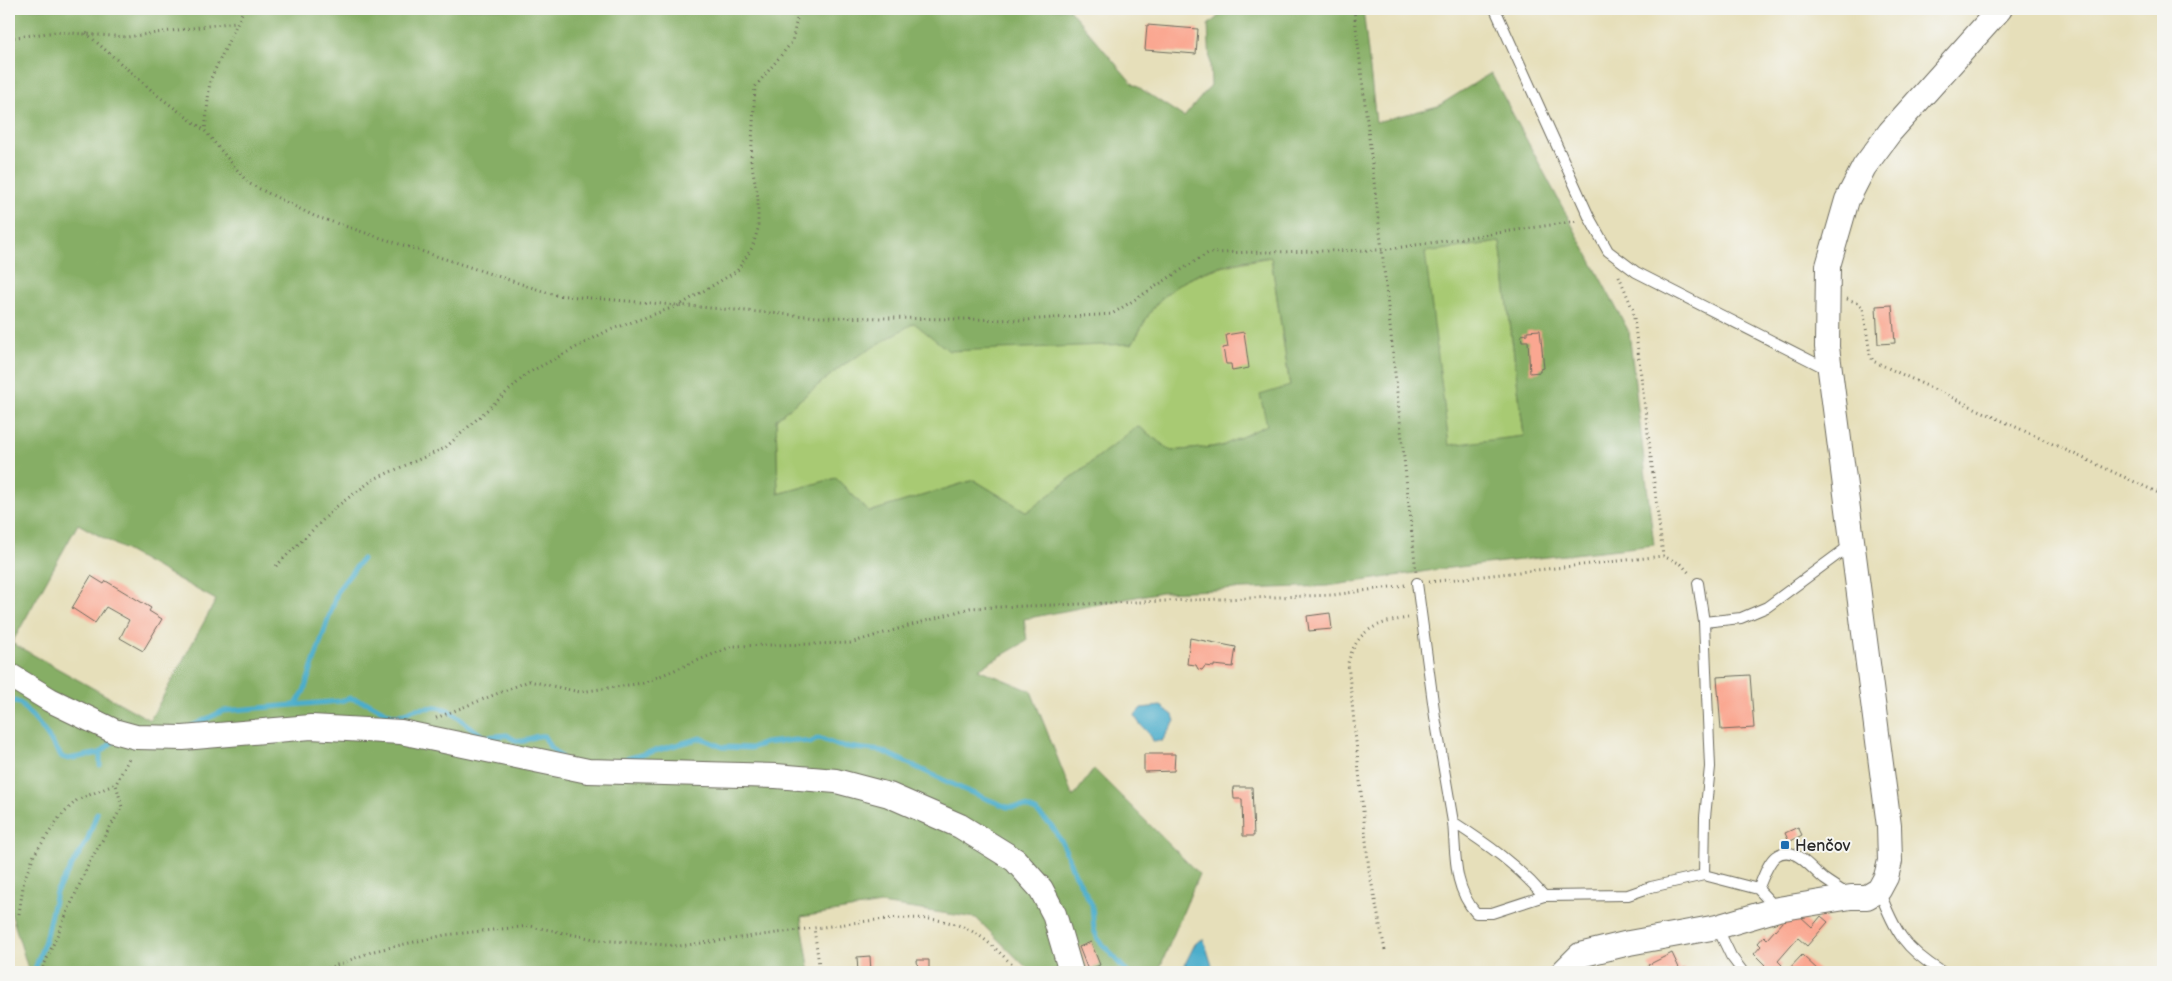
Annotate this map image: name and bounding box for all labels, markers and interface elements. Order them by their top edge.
place label: Henčov [1795,837,1851,856]
marker: Henčov [1779,839,1791,851]

